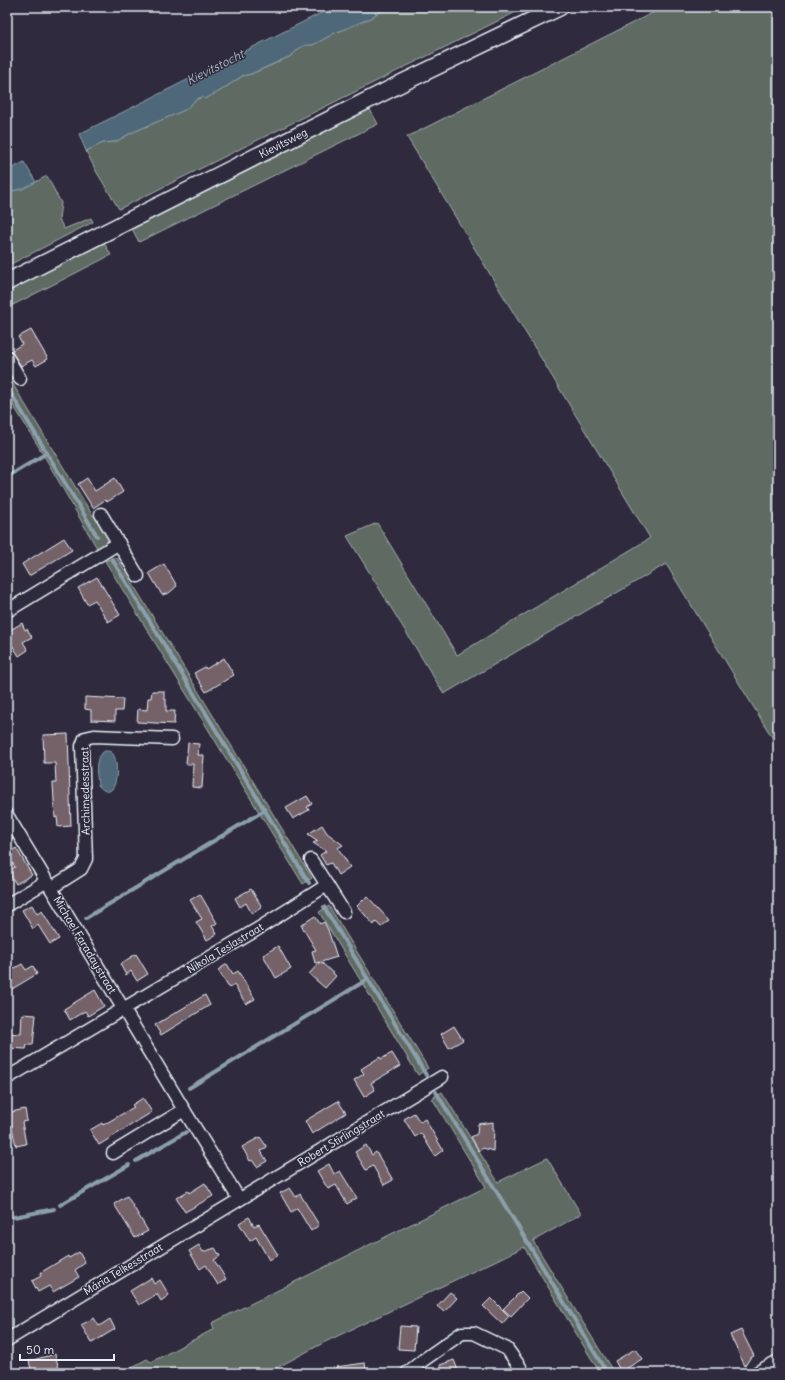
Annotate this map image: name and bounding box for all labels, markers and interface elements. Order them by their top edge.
water label: Kievitstocht [184,45,248,88]
street label: Kievitsweg [256,125,310,161]
street label: Archimedesstraat [77,747,93,835]
street label: Michael Faradaystraat [50,894,120,997]
street label: Nikola Teslastraat [184,919,266,976]
street label: Robert Stirlingstraat [295,1106,387,1170]
street label: Mária Telkesstraat [81,1240,165,1298]
scale bar [20,1336,114,1362]
text: 50 m [26,1342,55,1357]

